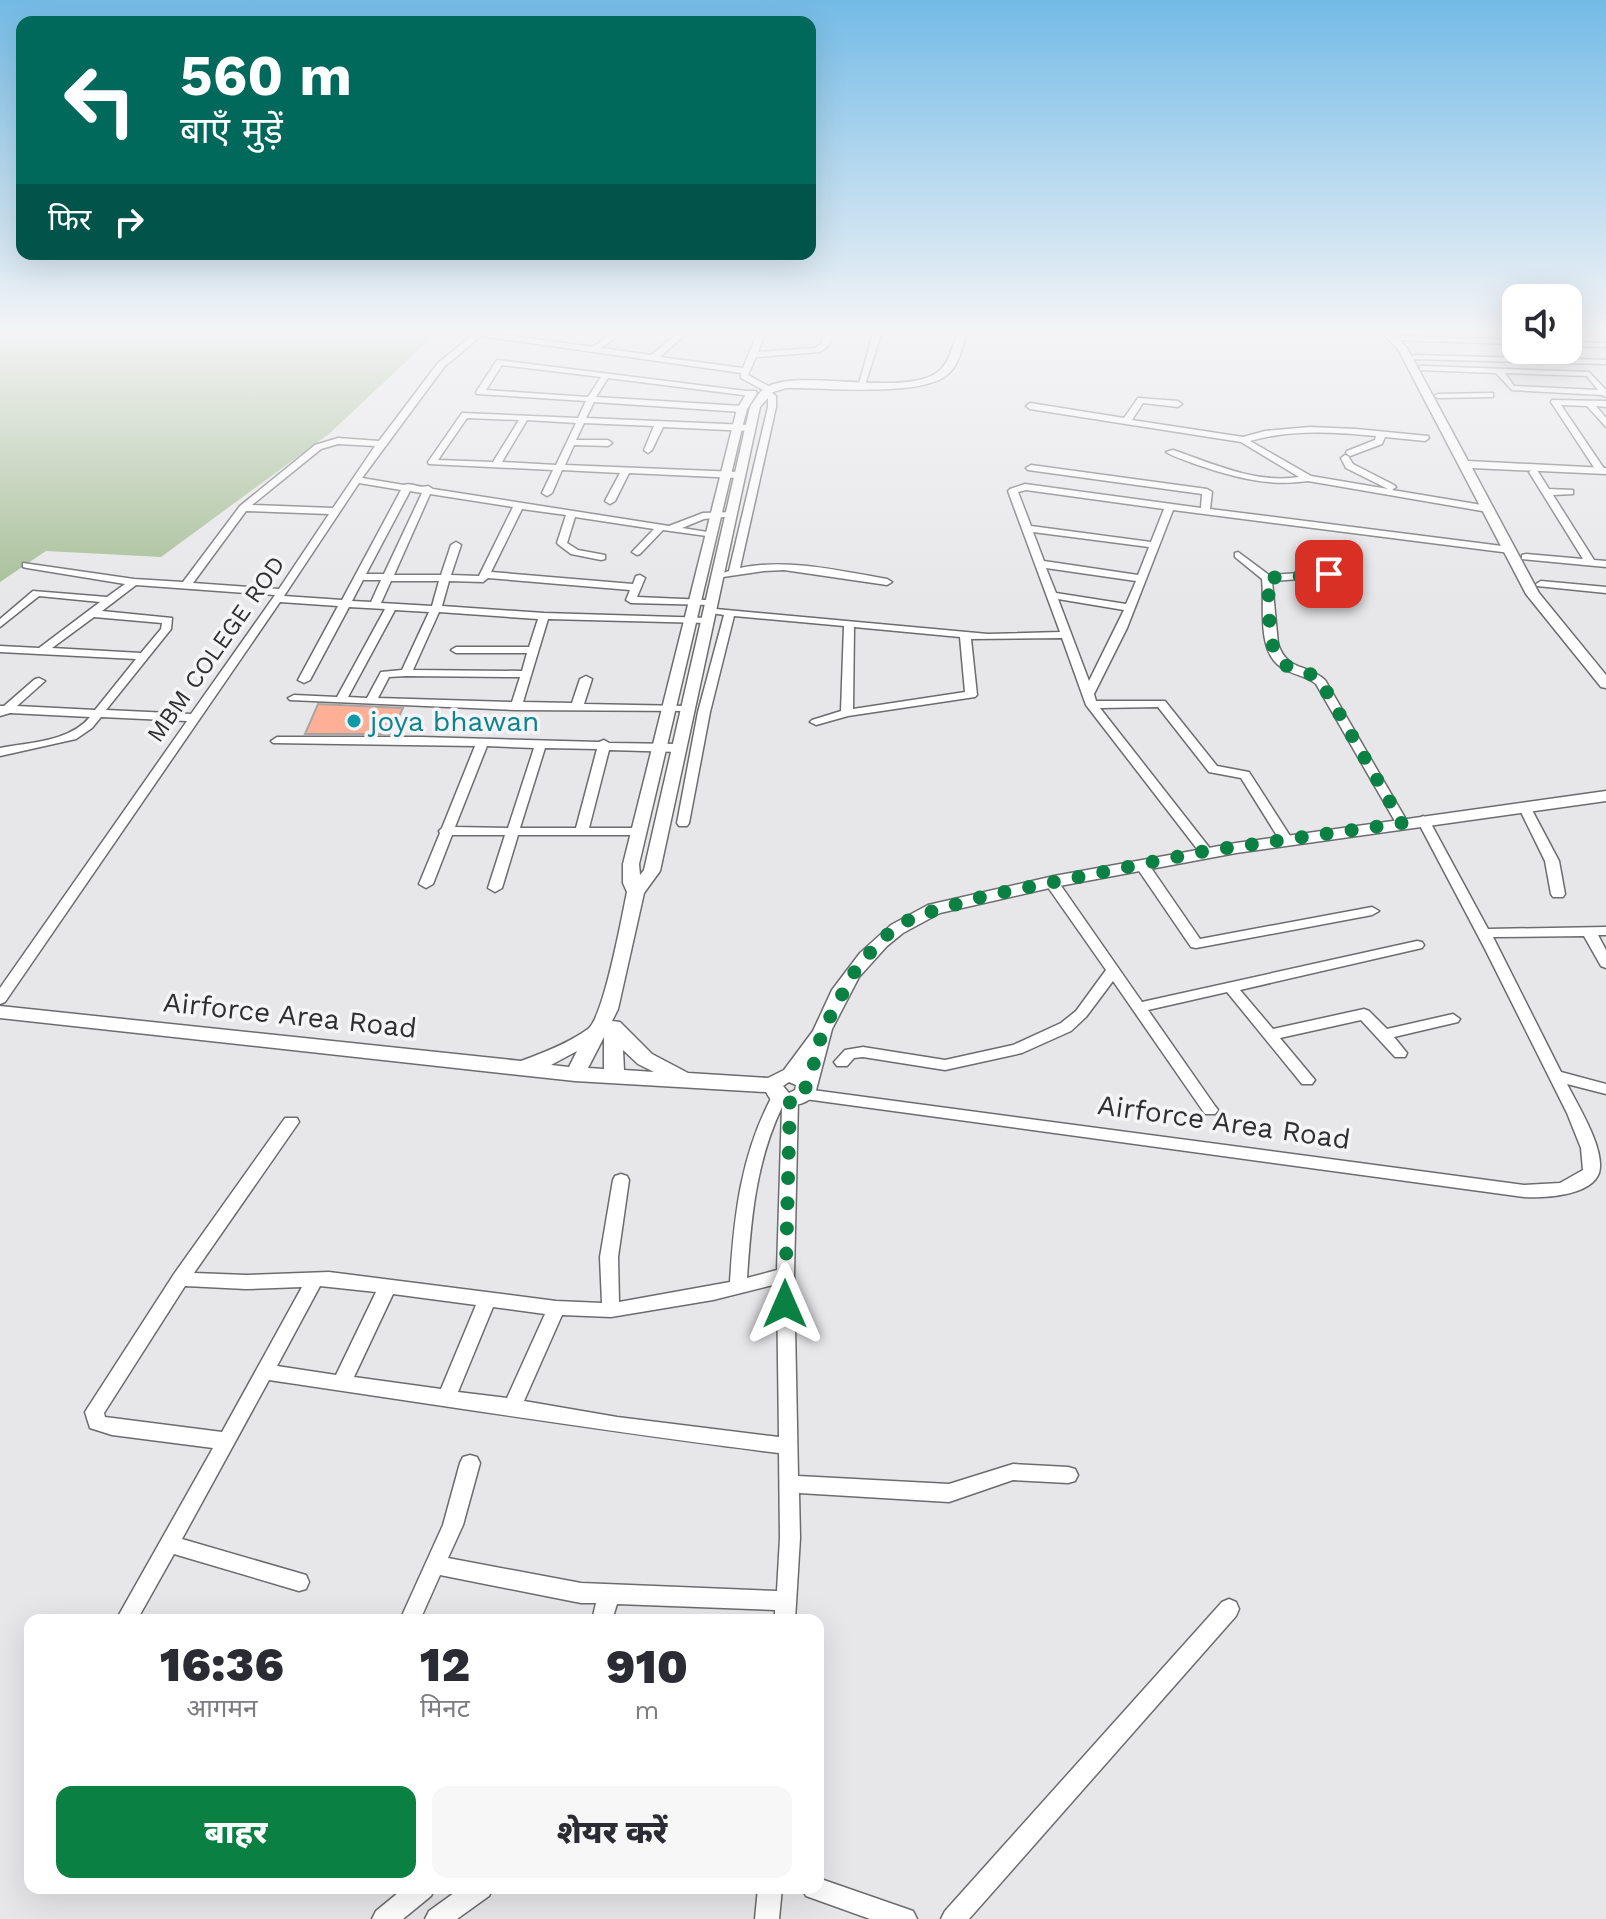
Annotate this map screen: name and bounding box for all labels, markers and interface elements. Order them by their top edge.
text: 560 m [180,43,352,109]
icon: left [48,48,152,152]
text: बाएँ मुड़ें [180,110,283,152]
icon: right [107,200,151,244]
text: फिर [48,202,91,237]
map controls [1502,284,1582,364]
button: sound [1502,284,1582,364]
pin [1295,540,1363,608]
street label: MBM COLEGE ROD [141,551,291,747]
icon: arrive [1307,552,1351,596]
place label: joya bhawan [367,705,539,738]
marker: joya bhawan [345,712,363,730]
street label: Airforce Area Road [162,985,418,1045]
street label: Airforce Area Road [1096,1088,1352,1156]
position arrow [743,1262,827,1346]
text: 16:36 [160,1636,284,1693]
text: 12 [420,1636,470,1693]
text: 910 [606,1638,688,1695]
text: आगमन [186,1693,257,1723]
text: मिनट [420,1693,470,1723]
text: m [635,1695,659,1725]
button: बाहर [56,1786,416,1878]
button: शेयर करें [432,1786,792,1878]

